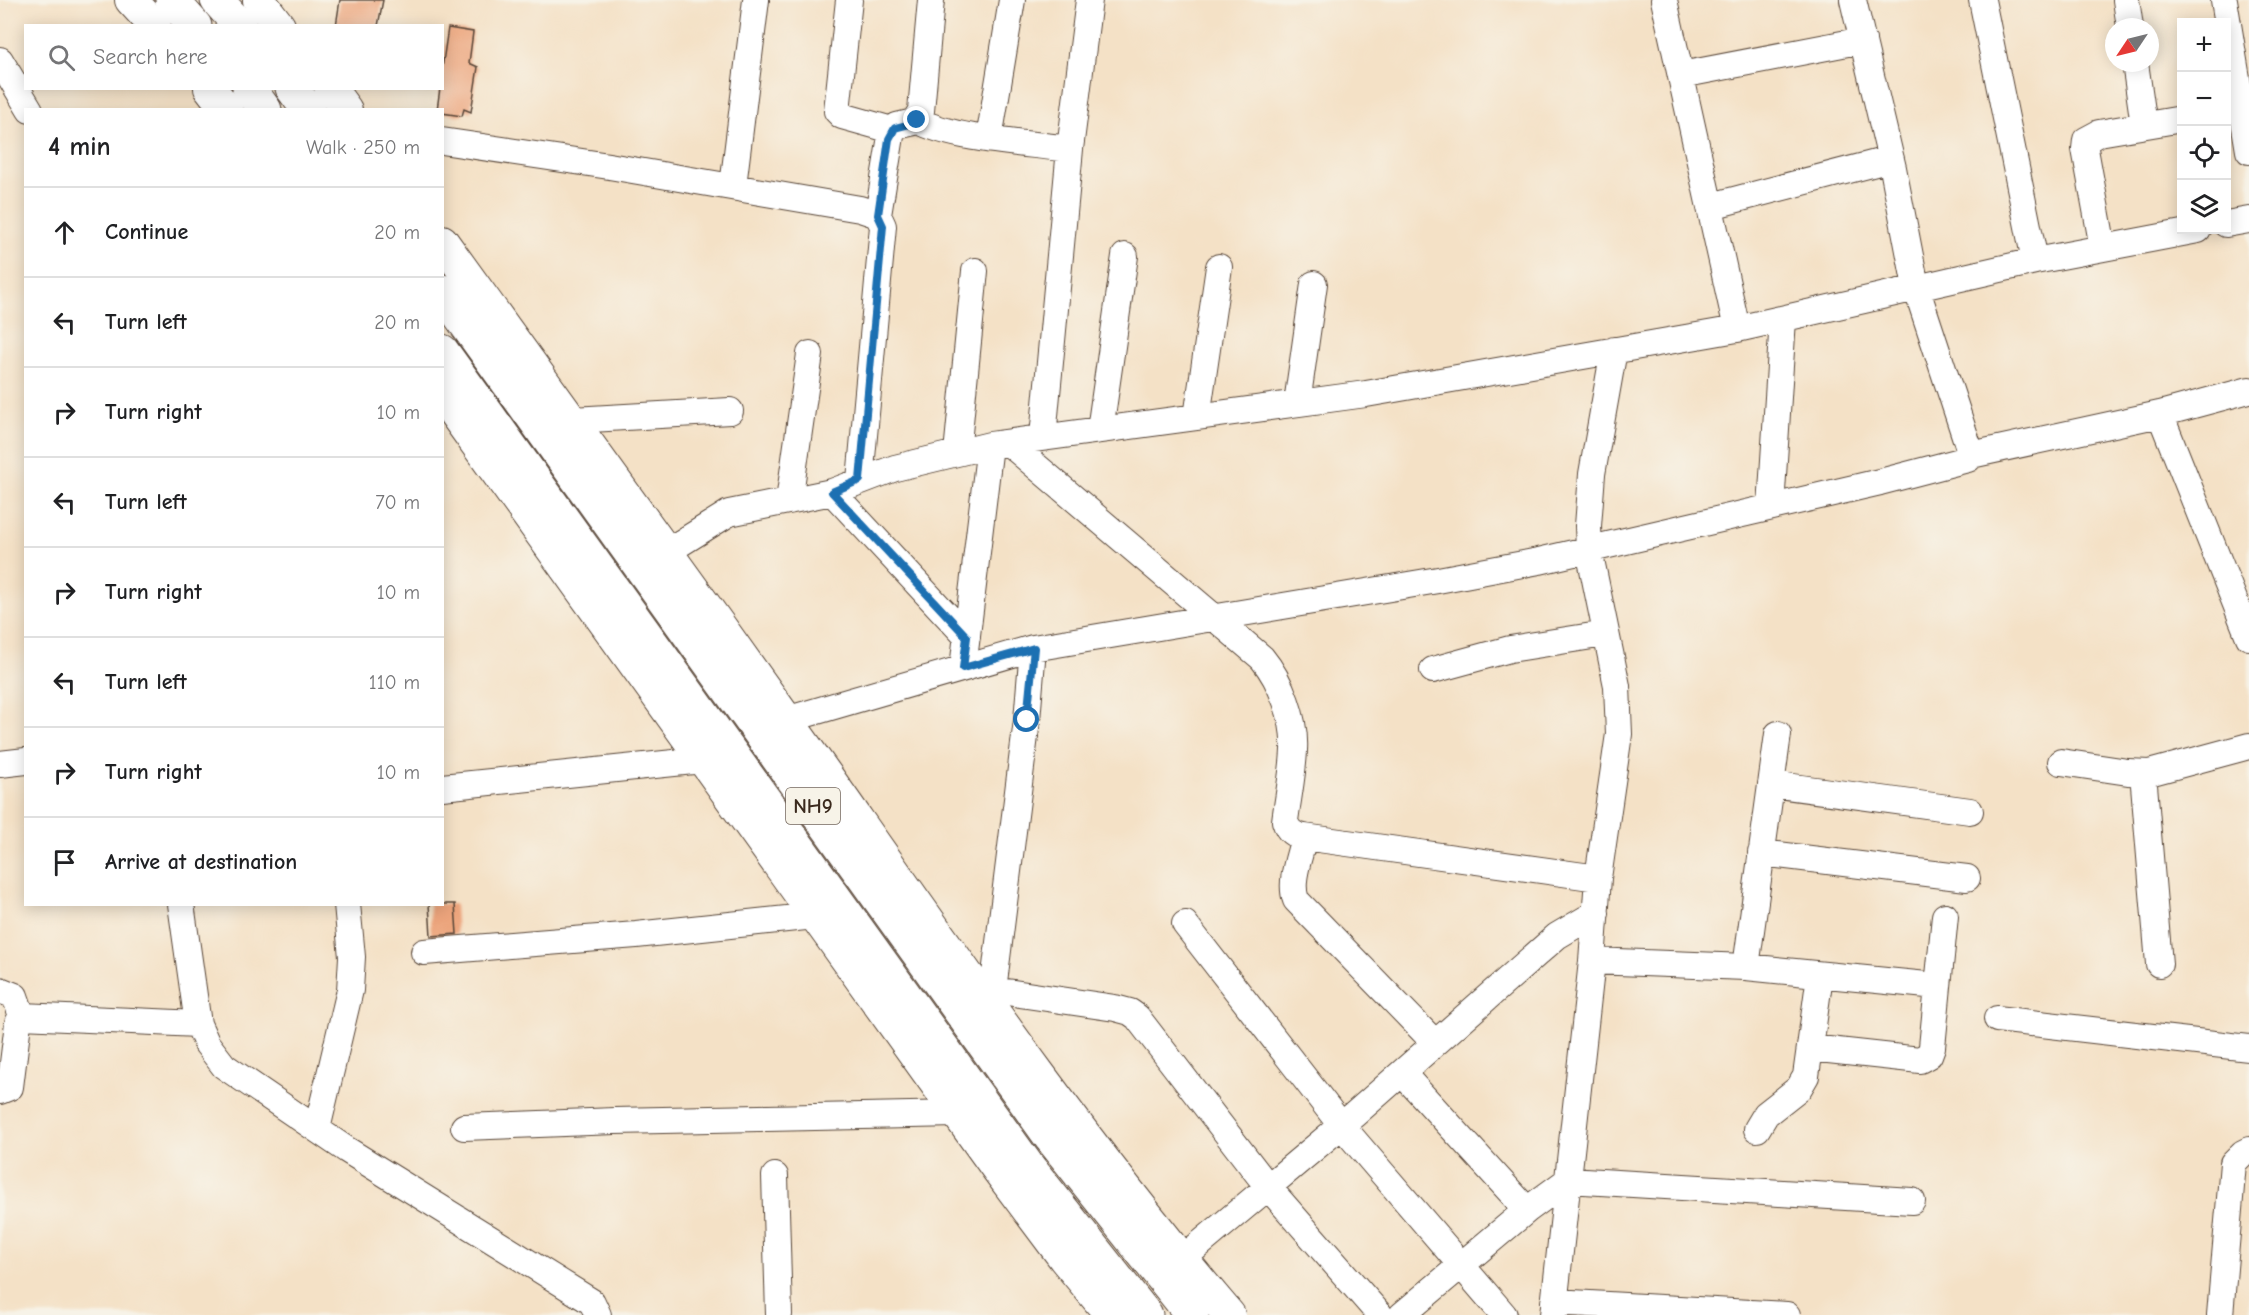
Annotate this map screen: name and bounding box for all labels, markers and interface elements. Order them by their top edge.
north arrow [2105,18,2159,72]
map controls [2177,18,2231,234]
button: + [2177,18,2231,72]
search box [24,24,444,90]
icon: search [45,41,78,74]
text: Search here [93,44,208,70]
button: − [2177,72,2231,126]
route end [903,106,929,132]
button: locate [2177,126,2231,180]
text: 4 min [48,132,111,162]
text: Walk · 250 m [306,136,420,159]
button: layers [2177,180,2231,234]
icon: ahead [48,216,81,249]
text: Continue [105,219,188,245]
text: 20 m [374,221,420,244]
icon: left [48,306,81,339]
text: Turn left [105,309,187,335]
text: 20 m [374,311,420,334]
icon: right [48,396,81,429]
text: Turn right [105,399,202,425]
text: 10 m [377,401,420,424]
icon: left [48,486,81,519]
text: Turn left [105,489,187,515]
text: 70 m [375,491,420,514]
icon: right [48,576,81,609]
text: Turn right [105,579,202,605]
text: 10 m [377,581,420,604]
icon: left [48,666,81,699]
text: Turn left [105,669,187,695]
text: 110 m [369,671,420,694]
route start [1013,706,1039,732]
icon: right [48,756,81,789]
text: Turn right [105,759,202,785]
text: 10 m [377,761,420,784]
road number: NH9 [786,788,840,824]
icon: arrive [48,846,81,879]
text: Arrive at destination [105,849,297,875]

